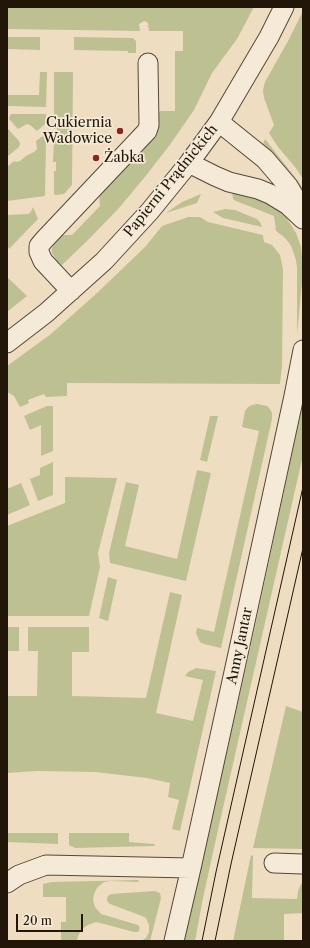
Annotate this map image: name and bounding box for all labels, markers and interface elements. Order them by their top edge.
place label: Cukiernia Wadowice [43,115,112,148]
street label: Papierni Prądnickich [121,121,221,241]
marker: Cukiernia Wadowice [115,126,125,136]
place label: Żabka [104,150,144,166]
marker: Żabka [91,153,101,163]
street label: Anny Jantar [224,606,256,686]
scale bar [18,906,85,932]
text: 20 m [23,913,52,928]

